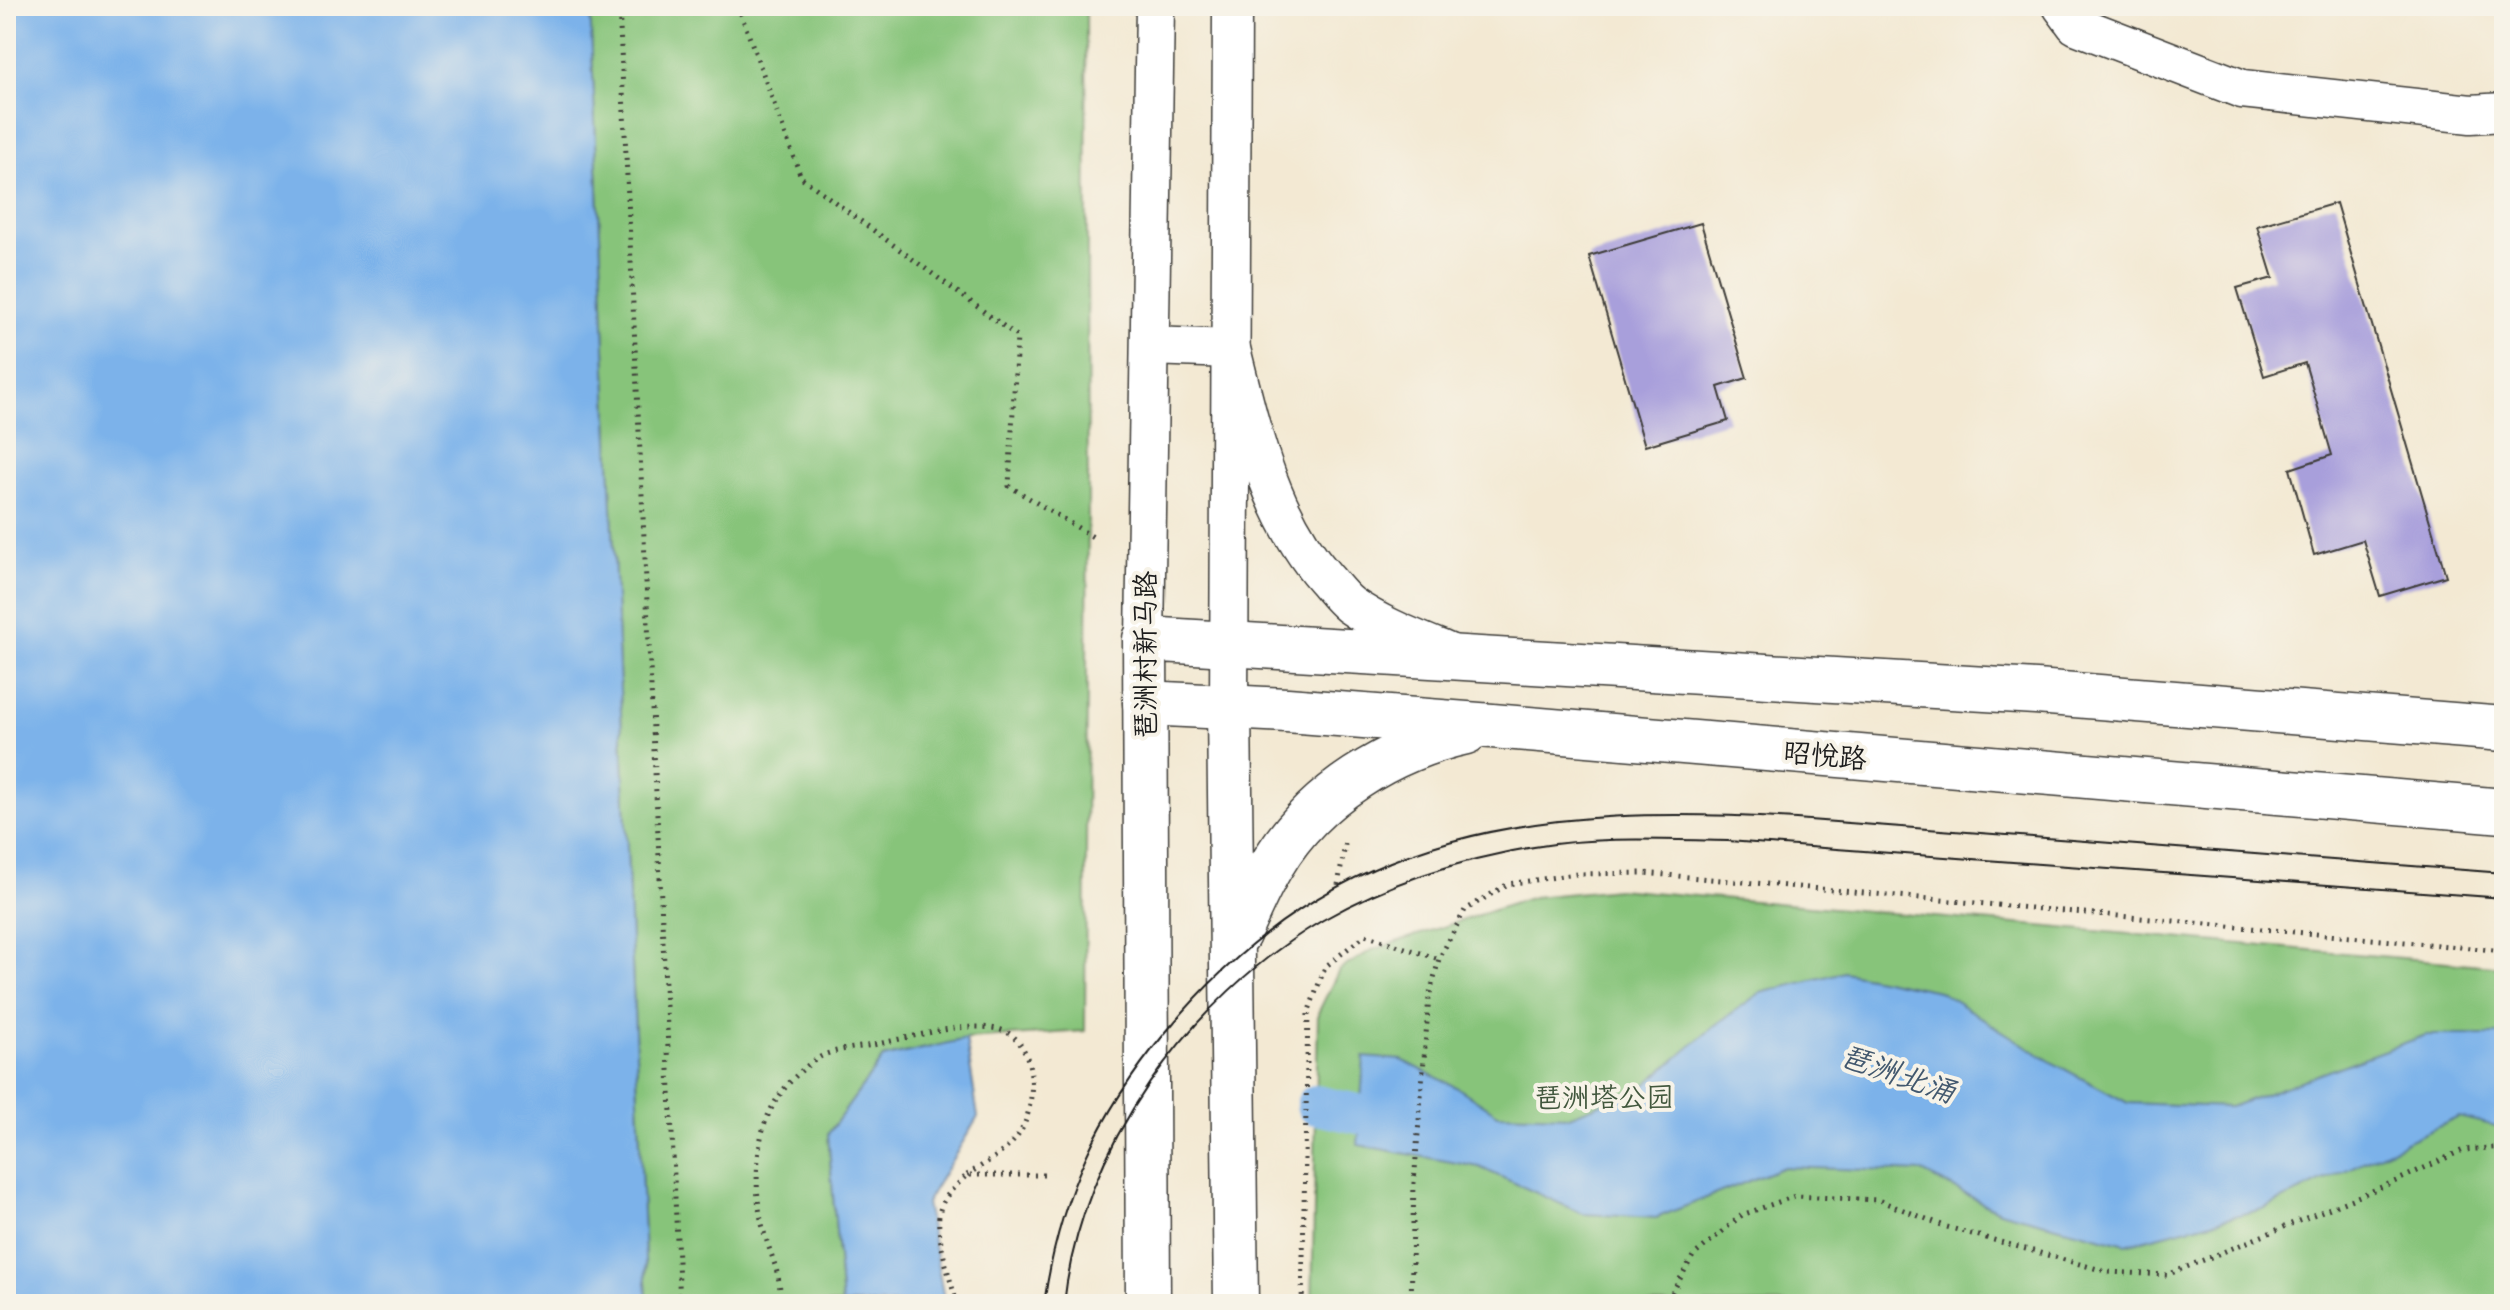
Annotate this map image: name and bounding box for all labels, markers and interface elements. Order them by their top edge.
street label: 琶洲村新马路 [1125,571,1170,739]
street label: 昭悦路 [1781,731,1869,784]
water label: 琶洲北涌 [1833,1034,1963,1118]
park label: 琶洲塔公园 [1534,1077,1674,1122]

